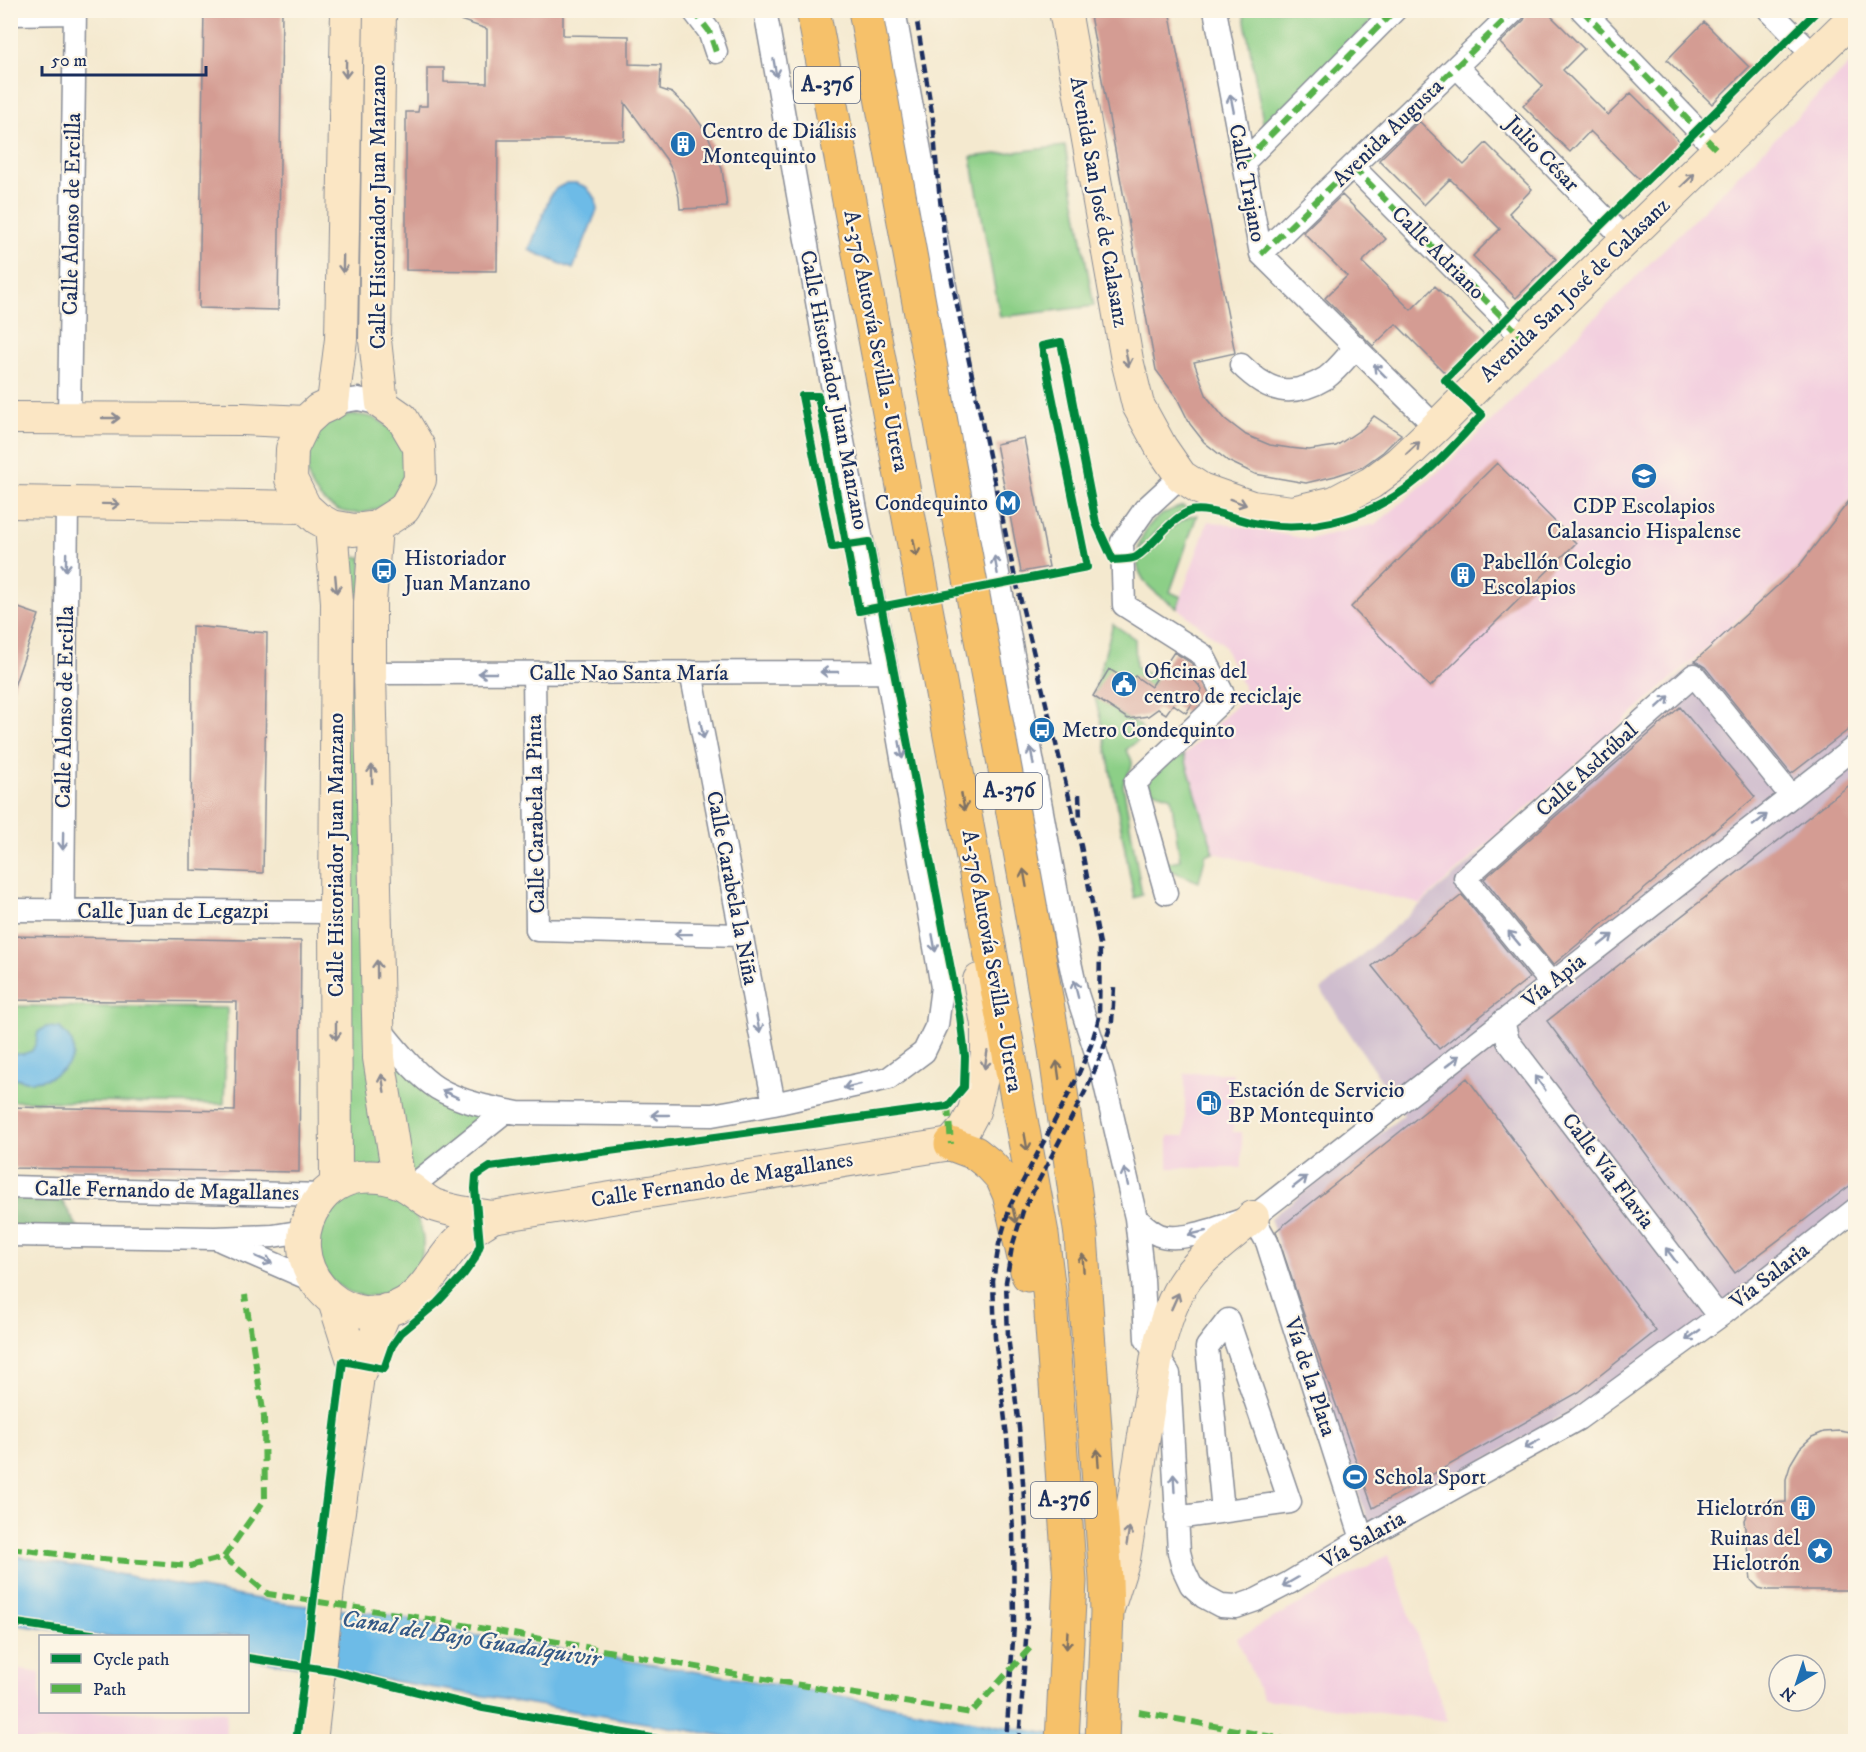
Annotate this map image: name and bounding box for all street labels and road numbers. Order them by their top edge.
street label: Calle Historiador Juan Manzano [365,65,392,349]
road number: A-376 [794,67,860,103]
street label: Avenida Augusta [1327,73,1450,193]
street label: Avenida San José de Calasanz [1064,74,1134,330]
street label: Julio César [1498,109,1585,198]
street label: Calle Alonso de Ercilla [57,112,87,316]
street label: Calle Trajano [1222,122,1272,244]
street label: Avenida San José de Calasanz [1474,192,1676,388]
street label: Calle Adriano [1386,201,1490,305]
street label: A-376 Autovía Sevilla - Utrera [837,208,915,475]
street label: Calle Historiador Juan Manzano [794,248,874,532]
street label: Calle Alonso de Ercilla [50,605,80,809]
street label: Calle Nao Santa María [529,660,729,687]
street label: Calle Historiador Juan Manzano [323,713,350,997]
street label: Calle Carabela la Pinta [521,713,551,914]
street label: Calle Asdrúbal [1530,717,1644,823]
road number: A-376 [976,773,1042,809]
street label: Calle Carabela la Niña [700,789,764,988]
street label: A-376 Autovía Sevilla - Utrera [956,828,1029,1095]
street label: Calle Juan de Legazpi [77,898,269,925]
street label: Vía Apia [1516,947,1592,1015]
street label: Calle Vía Flavia [1556,1108,1661,1235]
street label: Calle Fernando de Magallanes [589,1146,855,1214]
street label: Calle Fernando de Magallanes [34,1175,300,1207]
street label: Vía Salaria [1724,1236,1815,1316]
street label: Vía de la Plata [1278,1313,1342,1441]
road number: A-376 [1031,1482,1097,1518]
street label: Vía Salaria [1315,1505,1411,1575]

